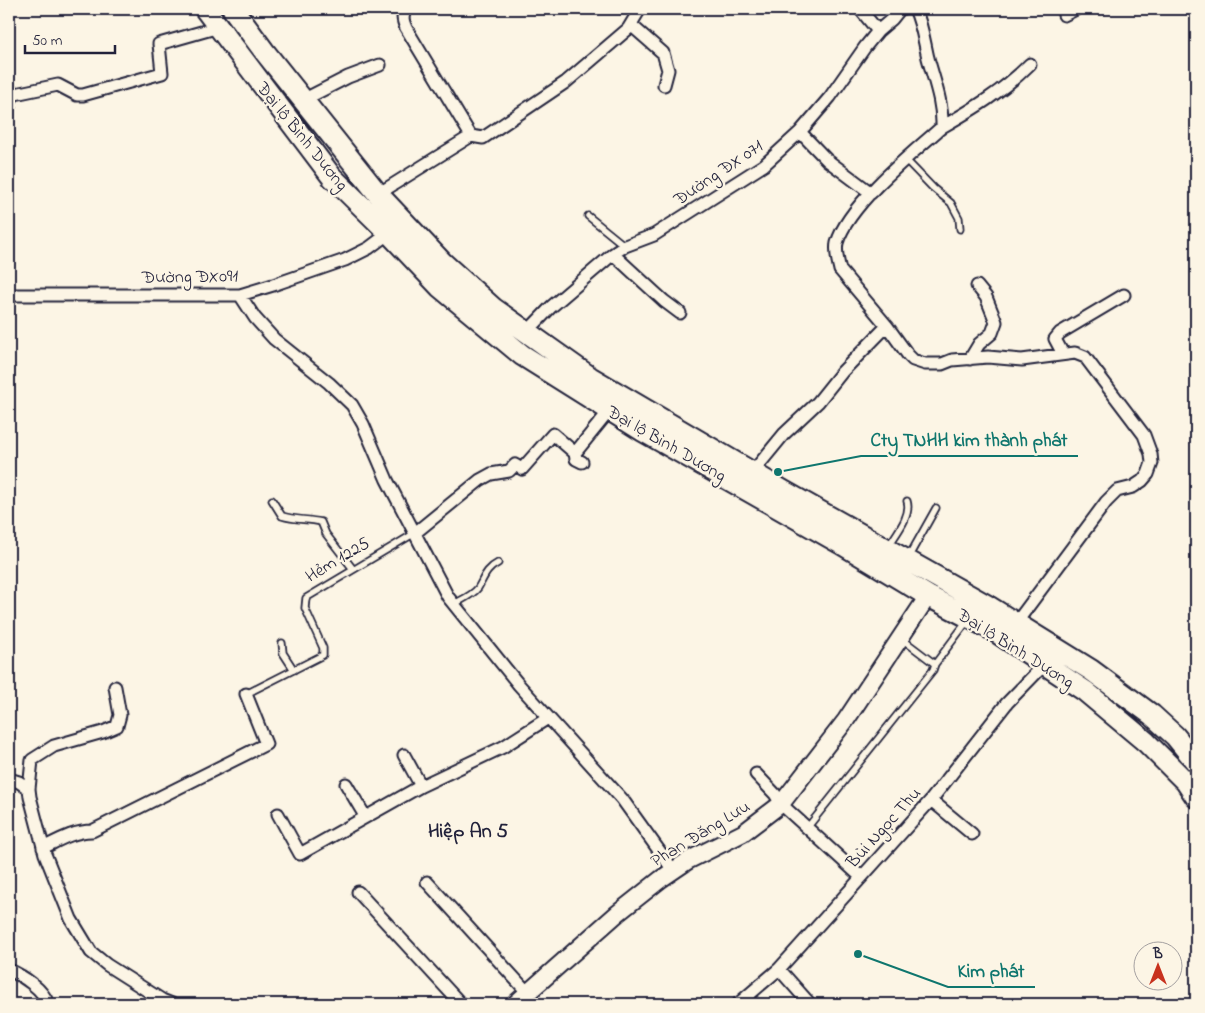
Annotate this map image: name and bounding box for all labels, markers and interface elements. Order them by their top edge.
scale bar [25,22,115,54]
text: 50 m [32,30,63,52]
street label: Đại lộ Bình Dương [248,76,354,198]
street label: Đường ĐX 071 [668,134,770,215]
street label: Đường ĐX091 [141,264,239,293]
street label: Đại lộ Bình Dương [600,399,731,490]
callout: Cty TNHH kim thành phát [861,422,1078,456]
text: Cty TNHH kim thành phát [871,428,1068,457]
street label: Hẻm 1225 [301,531,375,590]
street label: Đại lộ Bình Dương [950,603,1079,697]
street label: Bùi Ngọc Thu [840,782,929,876]
street label: Phan Đăng Lưu [646,795,756,876]
district label: Hiệp An 5 [428,818,509,847]
north arrow [1132,940,1182,990]
text: B [1152,944,1163,965]
callout: Kim phát [948,953,1035,987]
text: Kim phát [958,959,1025,986]

